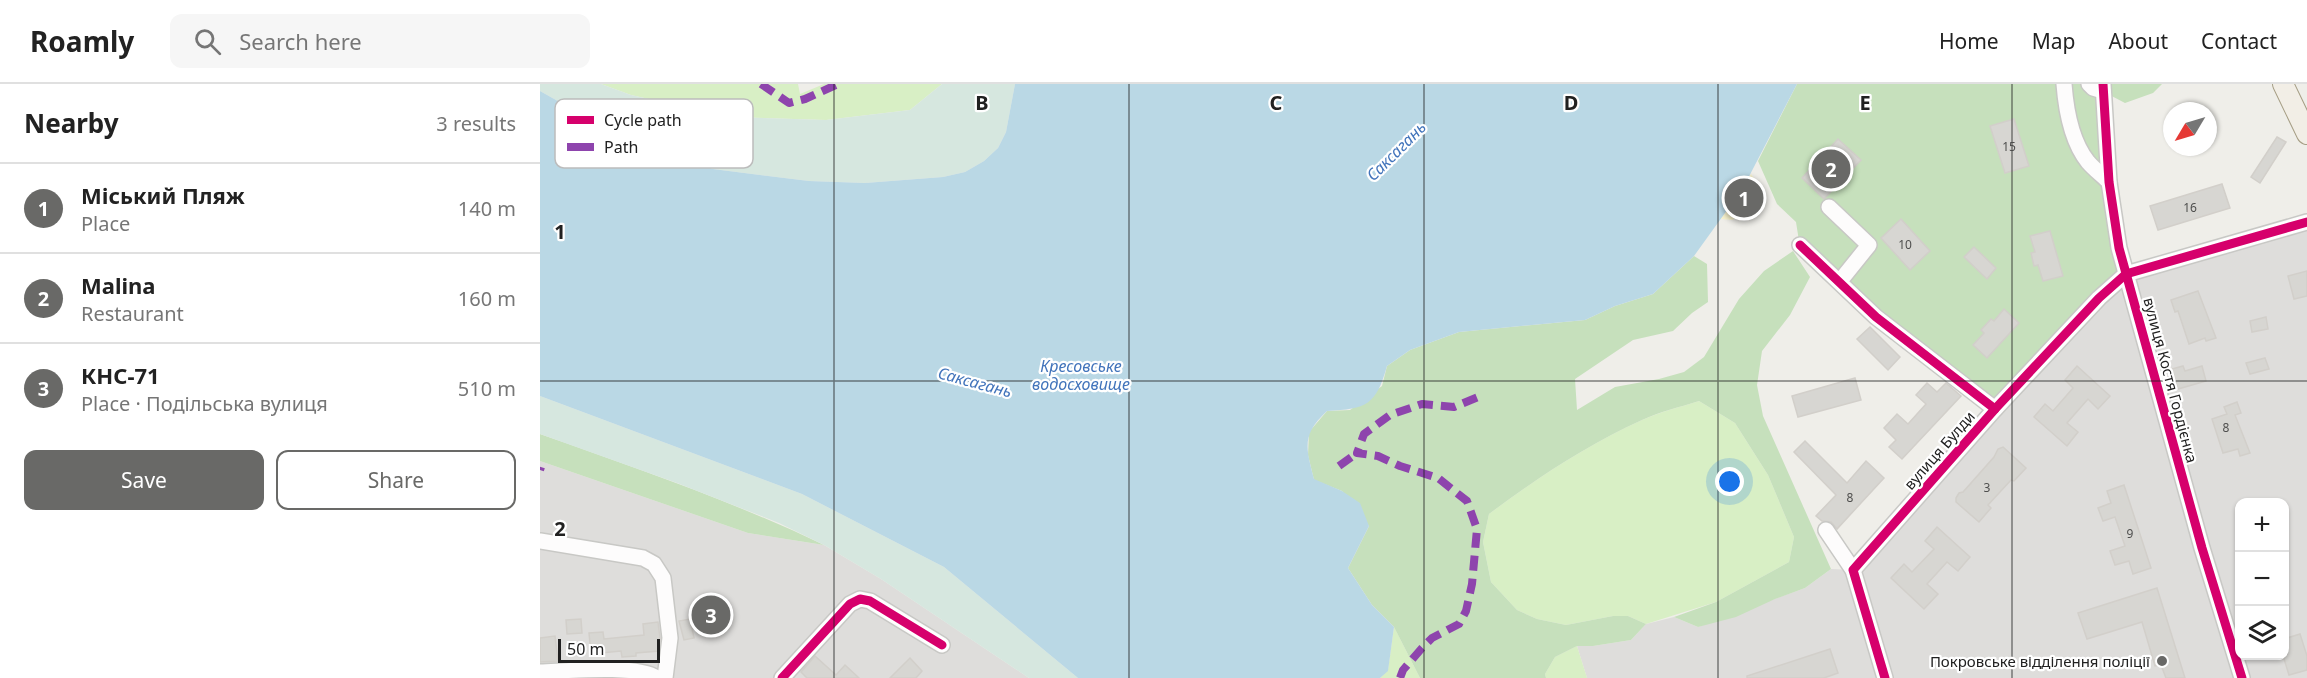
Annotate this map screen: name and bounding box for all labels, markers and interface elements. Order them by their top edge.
search box [170,14,590,68]
text: Roamly [30,22,134,60]
icon: search [191,25,224,58]
text: Search here [239,26,362,56]
text: Home [1939,27,1999,55]
text: Map [2032,27,2075,55]
text: About [2108,27,2168,55]
text: Contact [2201,27,2277,55]
text: B [975,89,989,116]
text: C [1270,89,1283,116]
text: D [1564,89,1578,116]
text: E [1859,89,1871,116]
legend [555,99,753,168]
north arrow [2163,102,2217,156]
text: Nearby [24,105,119,141]
text: Cycle path [604,109,682,131]
text: 3 results [436,110,516,137]
water label: Саксагань [1361,116,1431,186]
text: Path [604,136,638,158]
house number: 15 [2002,138,2016,155]
pin: 2 [1812,146,1850,191]
pin: 1 [1724,176,1764,220]
text: Міський Пляж [81,180,245,210]
text: 1 [38,195,49,222]
text: 140 m [458,195,516,222]
house number: 16 [2183,199,2197,216]
text: Place [81,210,130,237]
text: 1 [554,218,566,245]
house number: 10 [1898,236,1912,253]
text: Malina [81,270,156,300]
text: 2 [38,285,49,312]
text: 160 m [458,285,516,312]
street label: вулиця Костя Гордієнка [2139,295,2203,465]
text: Restaurant [81,300,184,327]
water label: Кресовське водосховище [1032,355,1130,395]
text: КНС-71 [81,360,160,390]
water label: Саксагань [936,362,1014,402]
text: 3 [38,375,49,402]
text: 510 m [458,375,516,402]
text: Place · Подільська вулиця [81,390,328,417]
street label: вулиця Булди [1899,406,1979,494]
house number: 8 [2223,419,2230,436]
button: Save [24,450,264,510]
button: Share [276,450,516,510]
your location [1715,467,1744,496]
house number: 3 [1984,479,1991,496]
house number: 8 [1847,489,1854,506]
map controls [2235,498,2289,660]
button: + [2235,498,2289,552]
text: 2 [554,515,566,542]
house number: 9 [2127,525,2134,542]
button: − [2235,552,2289,606]
pin: 3 [692,592,730,638]
button: layers [2235,606,2289,660]
scale bar [558,636,660,664]
text: 50 m [567,638,604,660]
place label: Покровське відділення поліції [1930,651,2150,671]
marker: Покровське відділення поліції [2155,654,2169,668]

